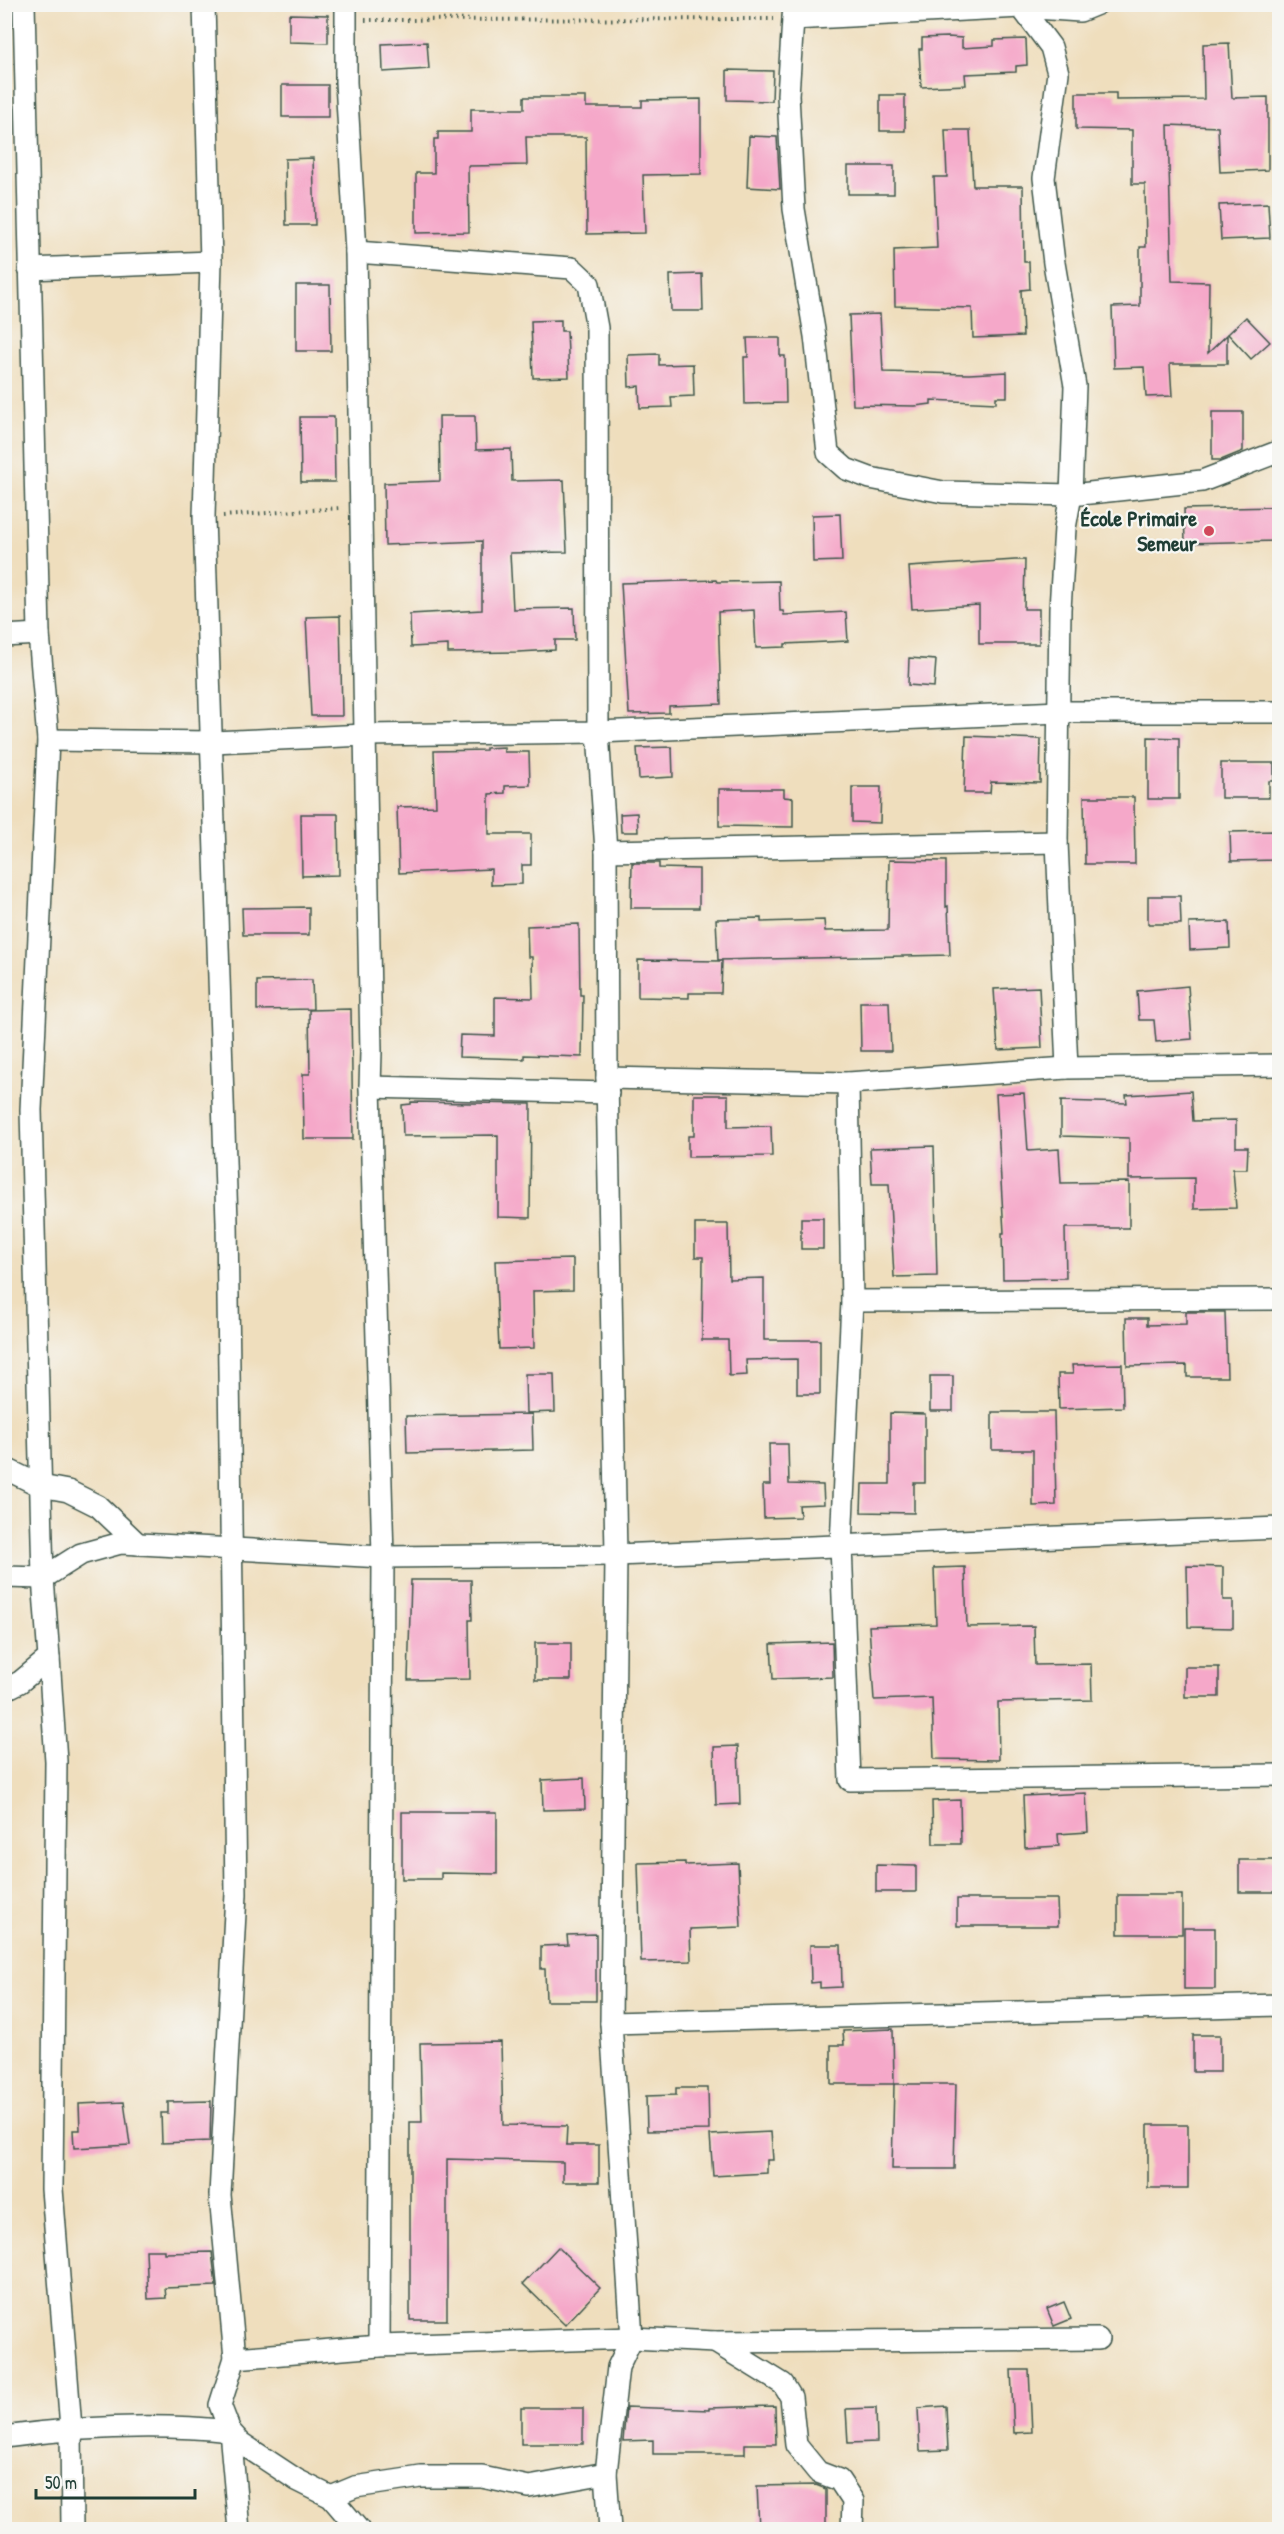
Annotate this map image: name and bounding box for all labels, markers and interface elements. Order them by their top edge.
place label: École Primaire Semeur [1080,503,1198,558]
marker: École Primaire Semeur [1202,524,1216,538]
scale bar [36,2462,195,2500]
text: 50 m [45,2470,77,2495]

